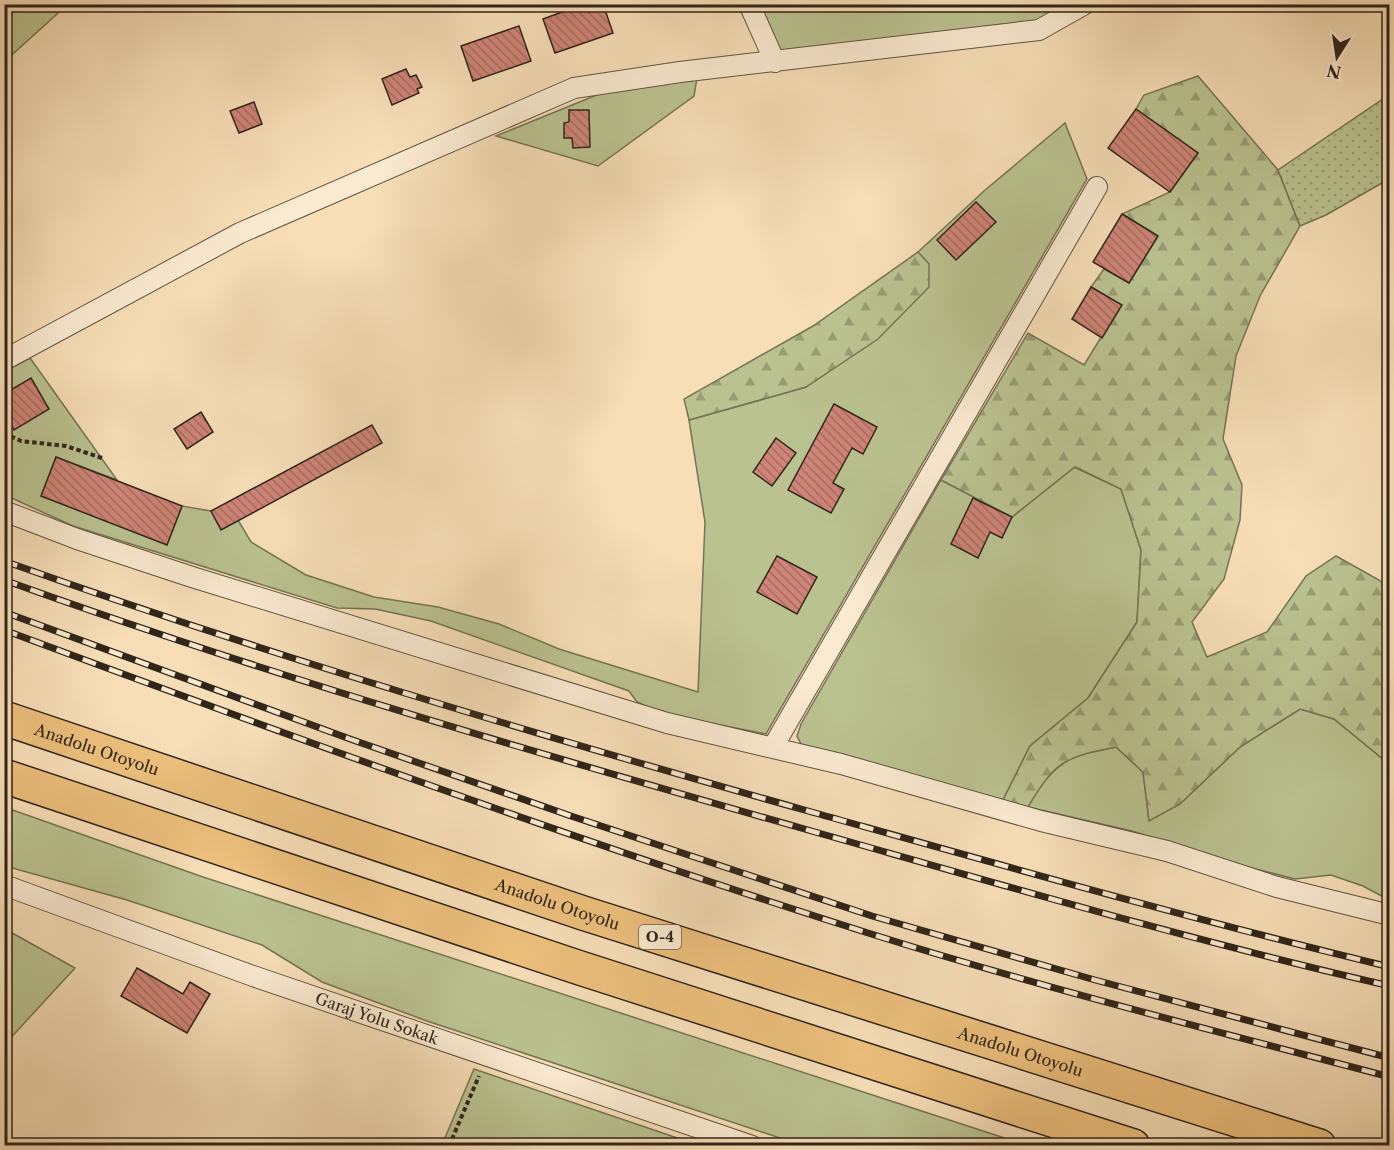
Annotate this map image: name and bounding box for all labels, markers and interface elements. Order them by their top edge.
north arrow [1307,27,1367,87]
text: N [1325,60,1343,83]
street label: Anadolu Otoyolu [31,719,162,780]
street label: Anadolu Otoyolu [492,874,622,934]
road number: O-4 [639,925,681,949]
street label: Garaj Yolu Sokak [313,988,442,1049]
street label: Anadolu Otoyolu [955,1022,1086,1081]

